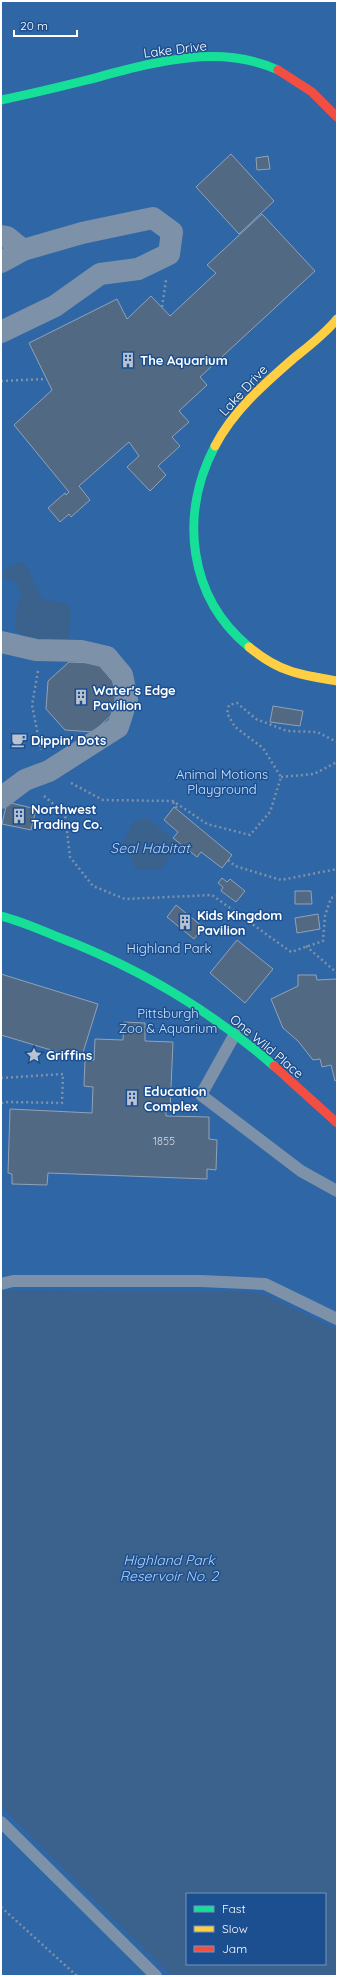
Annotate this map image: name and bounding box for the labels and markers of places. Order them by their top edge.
building icon: The Aquarium [119,351,137,369]
place label: The Aquarium [140,352,228,368]
place label: Water's Edge Pavilion [93,682,176,713]
building icon: Water's Edge Pavilion [72,688,90,706]
cafe icon: Dippin' Dots [10,731,28,749]
place label: Dippin' Dots [31,732,106,748]
place label: Northwest Trading Co. [31,801,102,832]
building icon: Northwest Trading Co. [10,807,28,825]
place label: Kids Kingdom Pavilion [197,907,282,938]
building icon: Kids Kingdom Pavilion [176,913,194,931]
place icon: Griffins [25,1046,43,1064]
place label: Griffins [46,1047,92,1063]
place label: Education Complex [144,1083,207,1114]
building icon: Education Complex [123,1089,141,1107]

